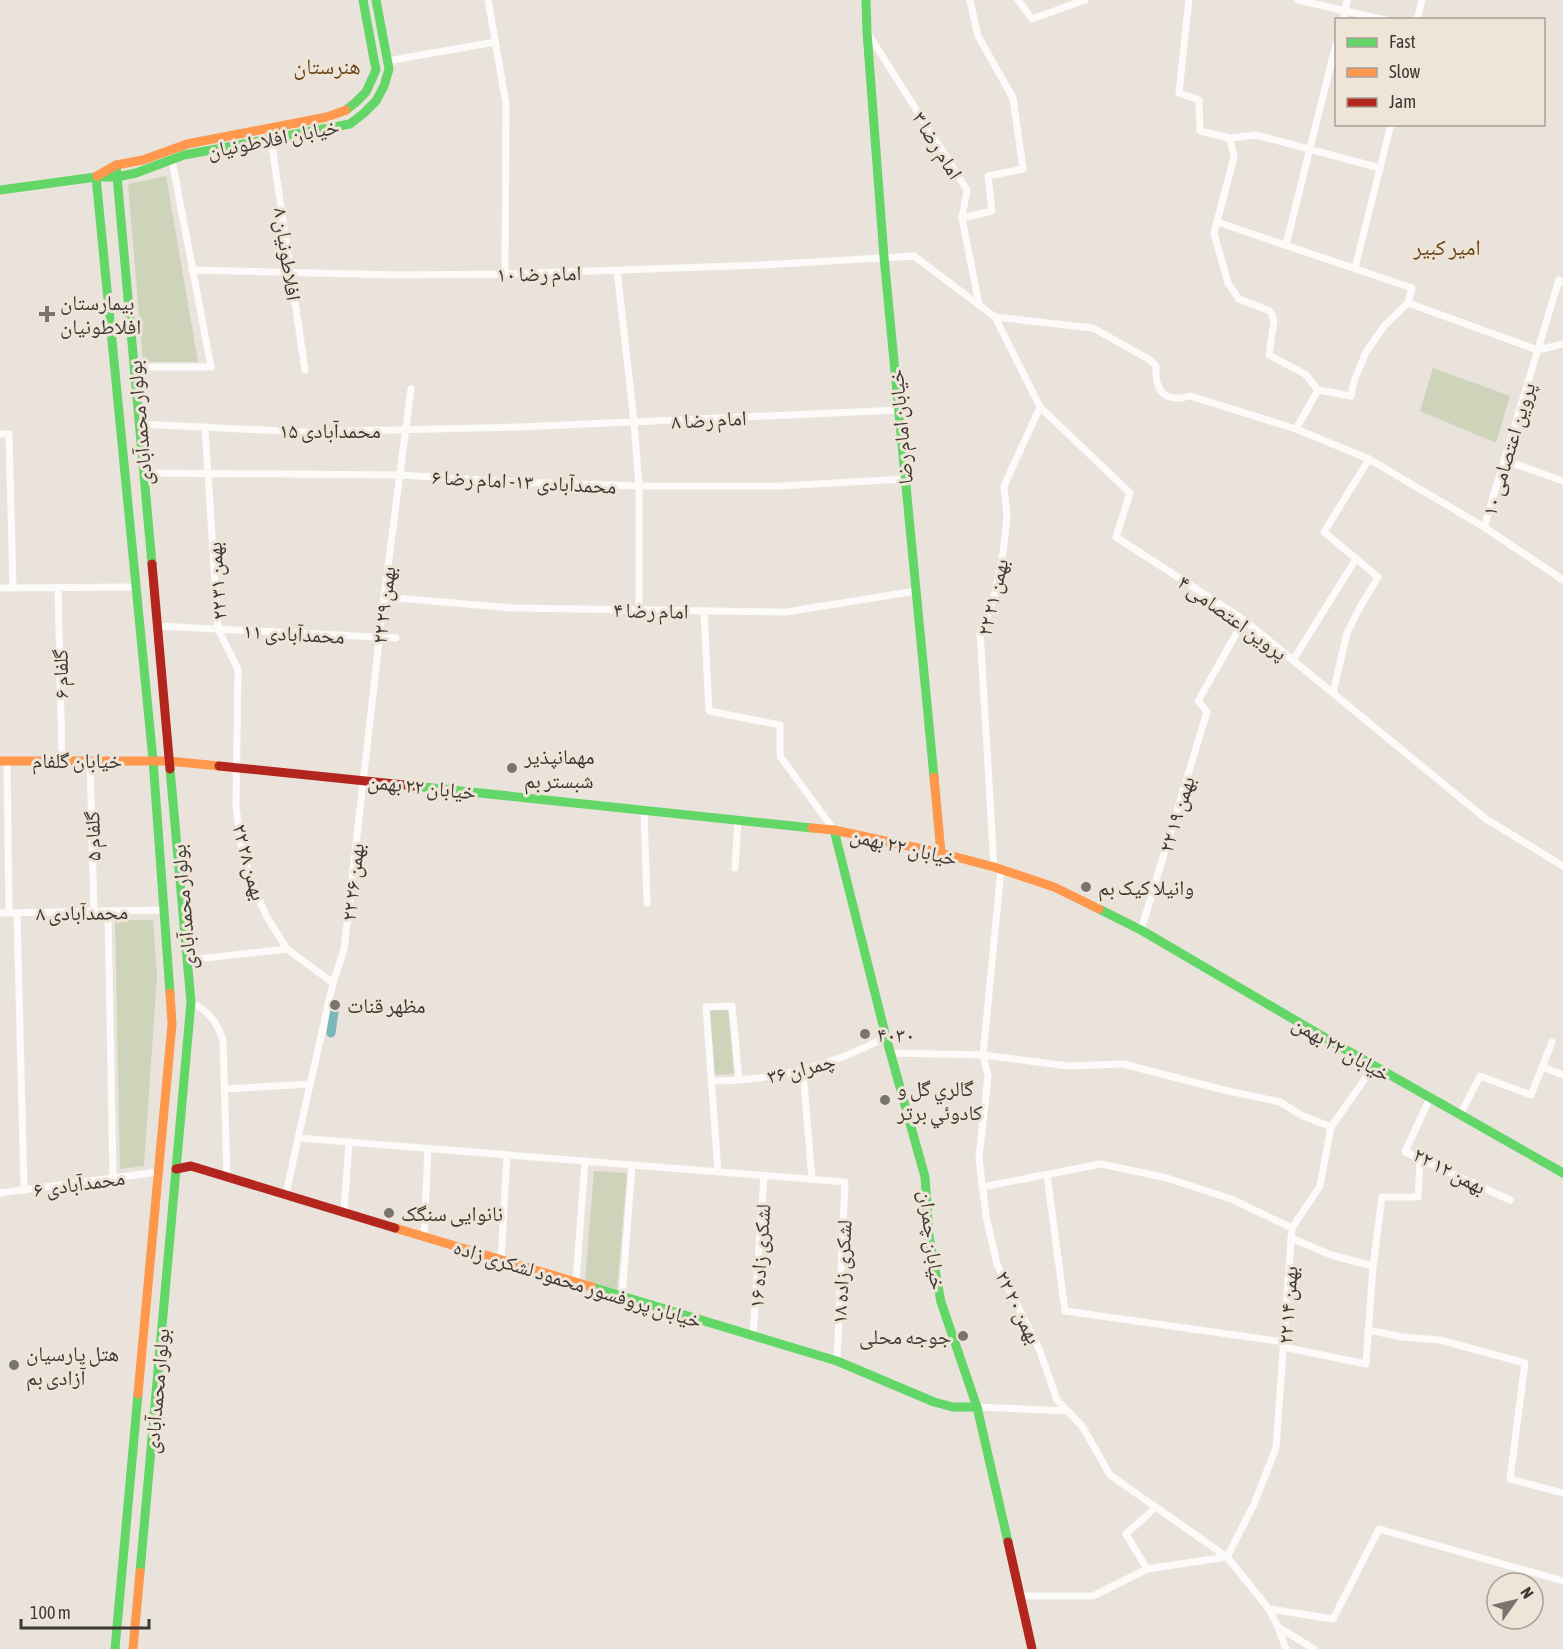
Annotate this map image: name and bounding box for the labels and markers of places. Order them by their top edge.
place label: بیمارستان افلاطونیان [60,290,141,339]
marker: بیمارستان افلاطونیان [38,305,56,323]
place label: مهمانپذیر شبستر بم [523,744,595,795]
marker: مهمانپذیر شبستر بم [505,761,519,775]
place label: وانیلا کیک بم [1098,875,1194,902]
marker: وانیلا کیک بم [1079,880,1093,894]
place label: مظهر قنات [347,993,426,1018]
marker: مظهر قنات [328,998,342,1012]
place label: ۴۰۳۰ [877,1022,915,1046]
marker: ۴۰۳۰ [858,1027,872,1041]
place label: گالري گل و كادوئي برتر [896,1076,983,1129]
marker: گالري گل و كادوئي برتر [878,1093,892,1107]
place label: نانوایی سنگک [401,1201,503,1227]
marker: نانوایی سنگک [382,1206,396,1220]
place label: جوجه محلی [859,1324,951,1350]
marker: جوجه محلی [956,1329,970,1343]
place label: هتل پارسیان آزادی بم [26,1341,119,1392]
marker: هتل پارسیان آزادی بم [7,1358,21,1372]

